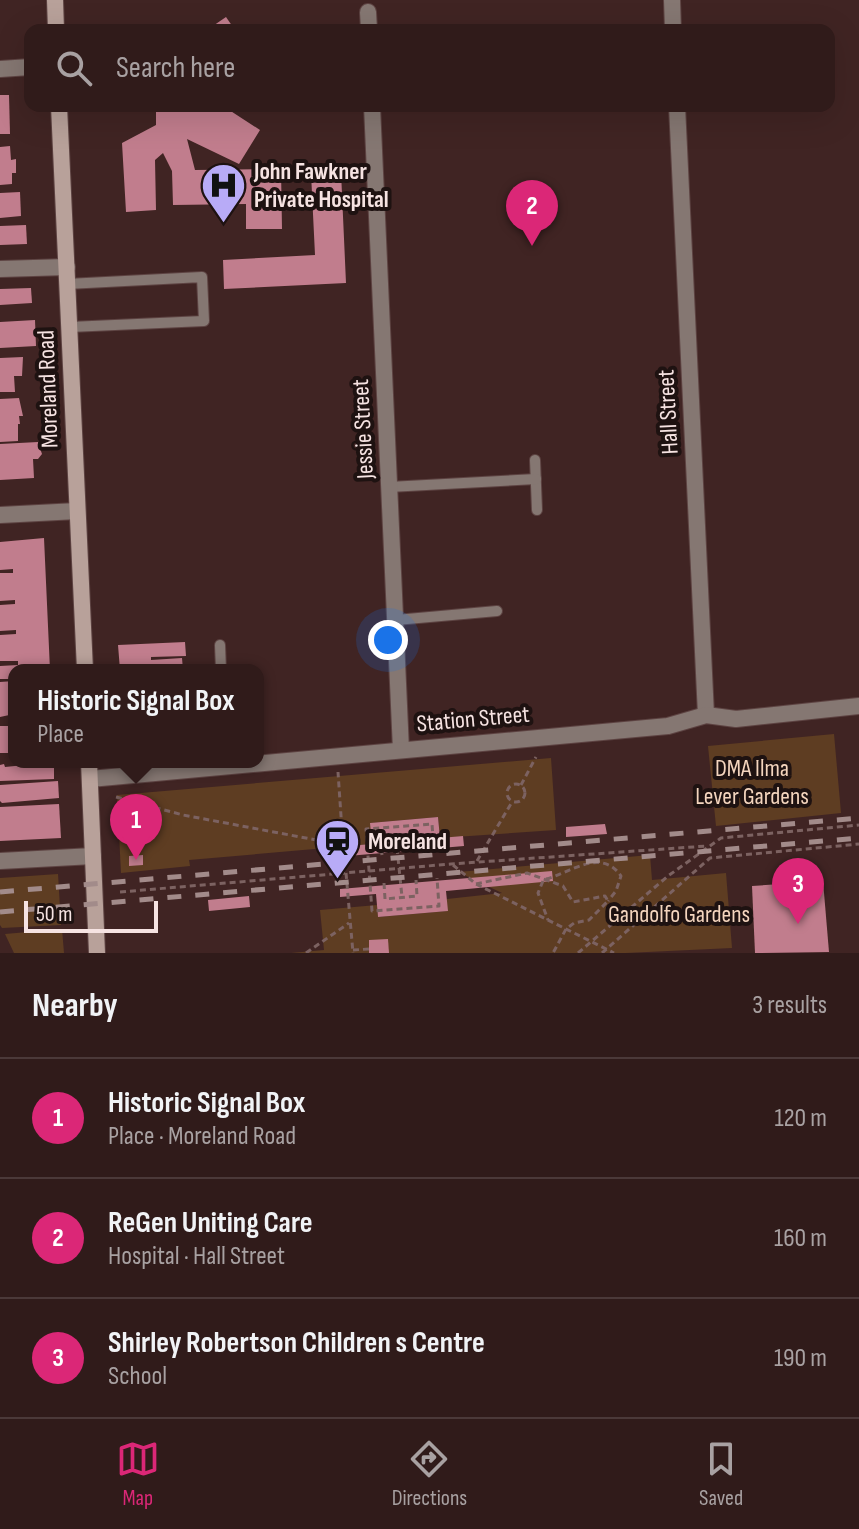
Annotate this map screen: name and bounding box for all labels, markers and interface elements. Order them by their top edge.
search box [24,24,835,112]
icon: search [52,46,96,90]
text: Search here [116,50,235,86]
place label: John Fawkner Private Hospital [253,157,389,214]
hospital icon: John Fawkner Private Hospital [199,161,247,224]
pin: 2 [506,180,558,246]
street label: Moreland Road [31,329,65,449]
street label: Hall Street [651,369,685,455]
street label: Jessie Street [346,378,380,481]
your location [368,620,408,660]
popup [8,664,264,768]
text: Historic Signal Box [37,683,235,719]
street label: Station Street [415,700,531,738]
text: Place [37,719,84,750]
park label: DMA Ilma Lever Gardens [695,754,809,811]
pin: 1 [110,794,162,860]
station icon: Moreland [313,817,361,880]
place label: Moreland [368,827,447,856]
pin: 3 [772,858,824,924]
scale bar [24,897,158,933]
park label: Gandolfo Gardens [608,900,750,929]
text: 50 m [36,901,72,928]
text: Nearby [32,985,118,1026]
text: 3 results [752,990,827,1021]
text: Historic Signal Box [108,1085,305,1121]
text: 1 [53,1103,63,1134]
text: 120 m [774,1103,827,1134]
text: Place · Moreland Road [108,1121,296,1152]
text: ReGen Uniting Care [108,1205,313,1241]
text: 2 [52,1223,64,1254]
text: 160 m [774,1223,827,1254]
text: Hospital · Hall Street [108,1241,285,1272]
text: Shirley Robertson Children s Centre [108,1325,485,1361]
text: 3 [52,1343,64,1374]
text: 190 m [774,1343,827,1374]
text: School [108,1361,167,1392]
tab: Map [116,1437,160,1512]
tab: Directions [392,1437,467,1512]
tab: Saved [699,1437,743,1512]

